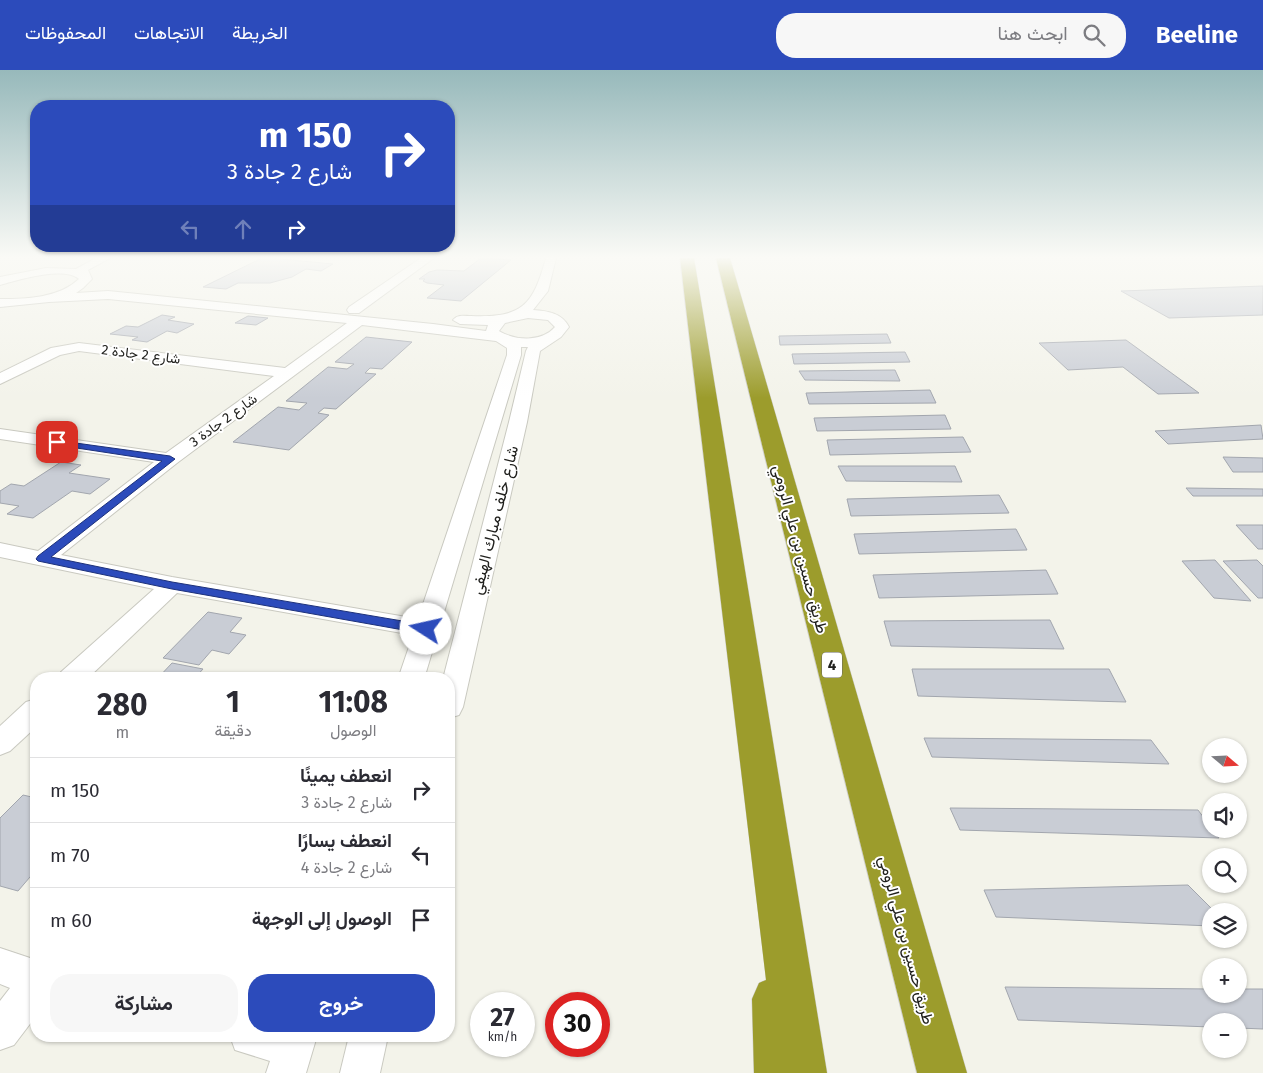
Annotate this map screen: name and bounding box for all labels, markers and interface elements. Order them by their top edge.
search box [776,13,1126,58]
icon: search [1080,21,1108,49]
text: Beeline [1156,21,1238,49]
text: المحفوظات [25,22,106,44]
text: الاتجاهات [134,22,204,44]
text: الخريطة [232,22,288,44]
text: ابحث هنا [997,22,1068,45]
text: 150 m [259,114,352,156]
icon: right [370,120,435,185]
text: شارع 2 جادة 3 [227,158,352,185]
icon: left [176,215,204,243]
icon: ahead [229,215,257,243]
icon: right [282,215,310,243]
street label: شارع 2 جادة 2 [100,341,181,370]
street label: شارع 2 جادة 3 [186,390,262,452]
pin [36,421,78,463]
icon: arrive [43,428,71,456]
street label: شارع خلف مبارك الهيفي [467,444,526,598]
street label: طريق حسين بن علي الرومي [765,463,832,637]
position arrow [399,602,451,654]
road number: 4 [822,652,842,678]
text: 1 [226,684,240,720]
text: 11:08 [319,684,388,720]
text: 280 [97,687,148,723]
text: دقيقة [215,721,252,740]
text: الوصول [330,721,376,740]
text: m [115,723,129,742]
north arrow [1202,738,1248,782]
map controls [1202,738,1247,1058]
text: انعطف يمينًا [300,764,392,787]
icon: right [407,776,435,804]
text: 150 m [50,779,100,802]
text: شارع 2 جادة 3 [301,793,392,812]
button: sound [1202,793,1247,838]
text: انعطف يسارًا [298,829,392,852]
icon: left [407,841,435,869]
text: 70 m [50,844,90,867]
button: search [1202,848,1247,893]
street label: طريق حسين بن علي الرومي [871,854,938,1028]
text: شارع 2 جادة 4 [301,858,392,877]
button: layers [1202,903,1247,948]
icon: arrive [407,906,435,934]
text: الوصول إلى الوجهة [252,907,392,930]
text: 60 m [50,909,92,932]
button: + [1202,958,1247,1003]
button: مشاركة [50,974,238,1032]
button: خروج [248,974,435,1032]
speed limit sign: 30 [545,992,610,1057]
text: 27 [490,1003,515,1033]
button: − [1202,1013,1247,1058]
text: km/h [488,1030,517,1044]

